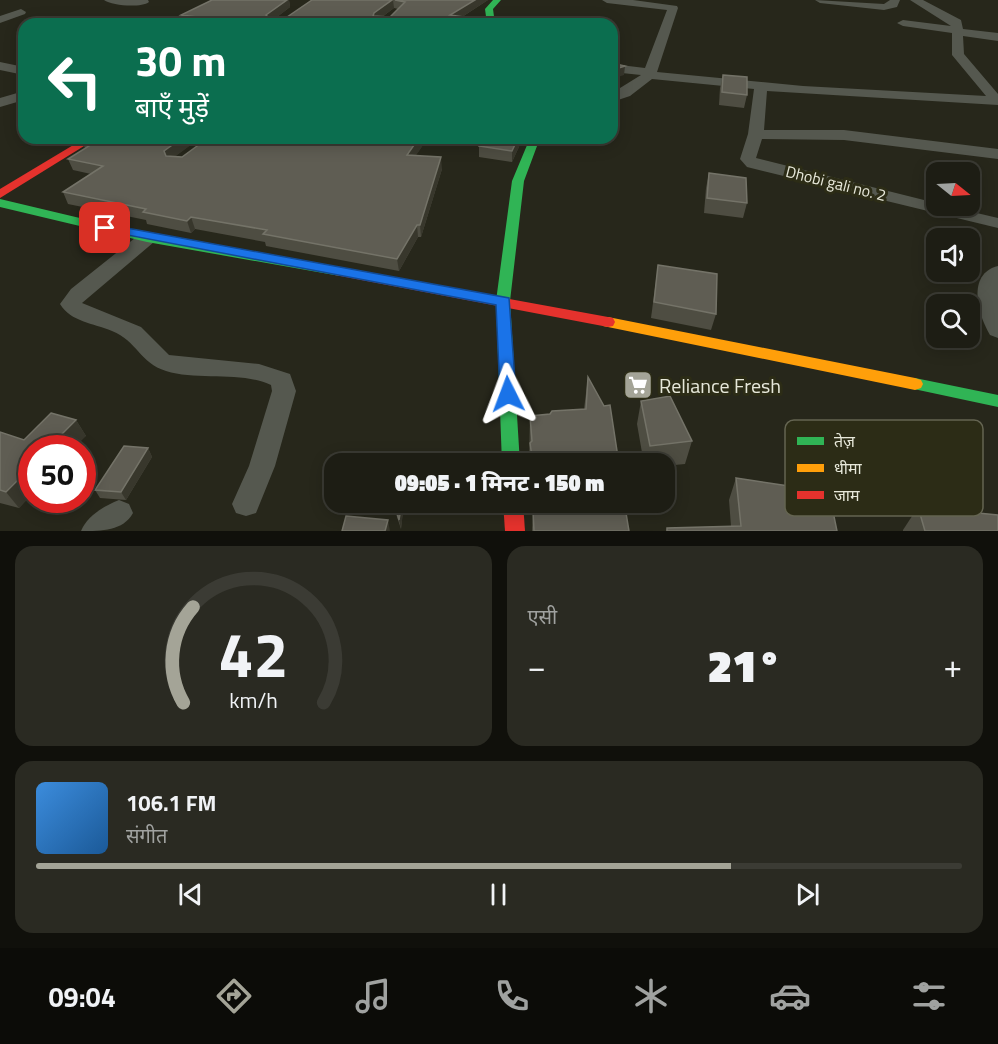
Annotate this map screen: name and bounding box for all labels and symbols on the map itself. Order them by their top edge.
street label: Dhobi gali no. 2 [783,159,889,207]
north arrow [926,162,980,216]
pin [79,202,130,253]
position arrow [476,362,540,426]
supermarket icon: Reliance Fresh [622,369,654,401]
place label: Reliance Fresh [659,370,781,401]
legend [785,420,983,516]
text: तेज़ [834,429,856,453]
speed limit sign: 50 [18,435,96,513]
text: धीमा [834,456,863,480]
text: जाम [834,483,860,507]

